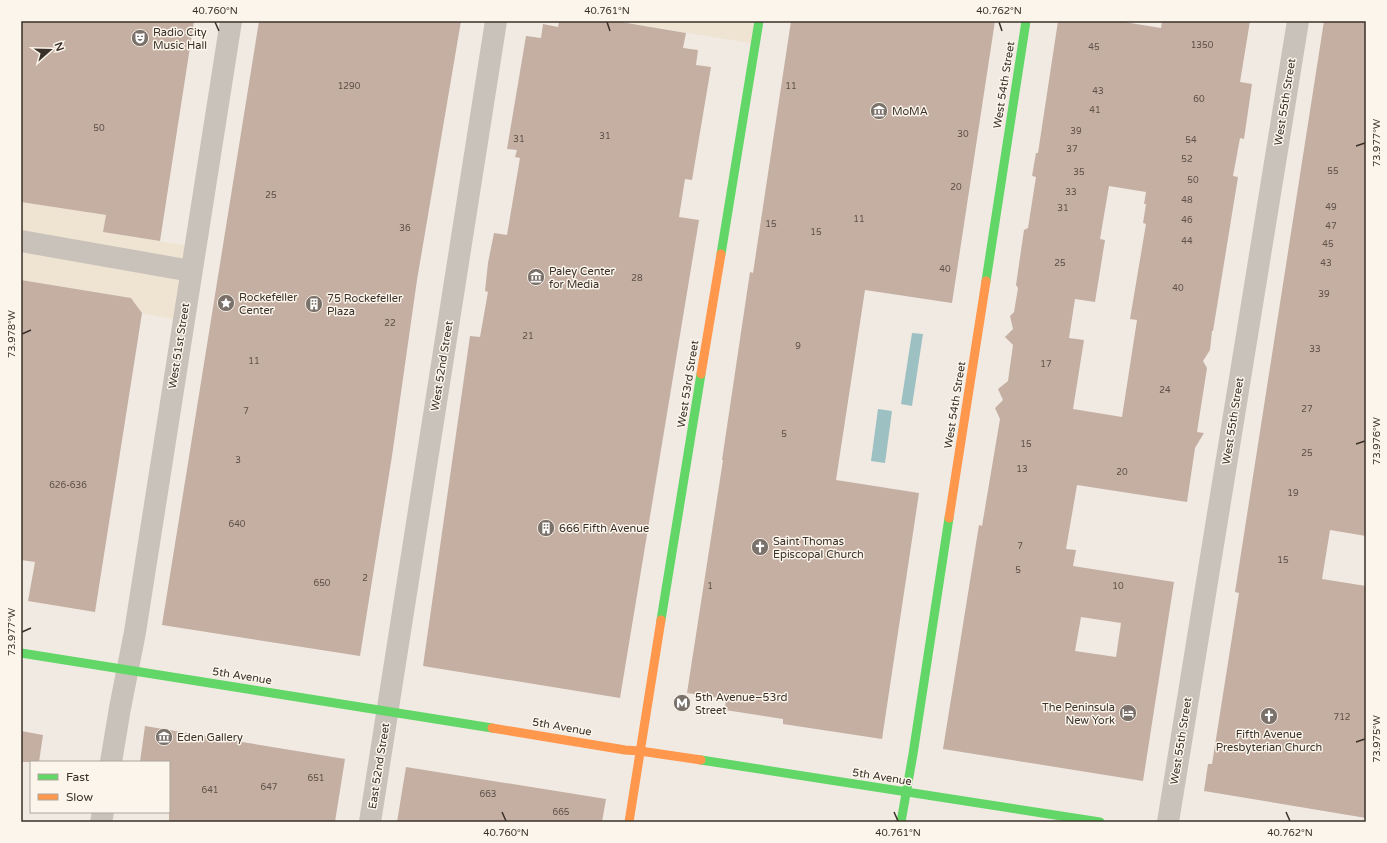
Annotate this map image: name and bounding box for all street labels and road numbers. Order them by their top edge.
street label: West 54th Street [991,40,1017,130]
street label: West 55th Street [1272,57,1298,147]
street label: West 51st Street [166,302,192,390]
street label: West 52nd Street [428,320,456,412]
street label: West 53rd Street [675,339,701,429]
street label: West 54th Street [942,360,968,450]
street label: West 55th Street [1220,376,1246,466]
street label: 5th Avenue [211,665,273,687]
street label: West 55th Street [1168,696,1194,786]
street label: 5th Avenue [531,715,593,739]
street label: East 52nd Street [366,722,392,810]
street label: 5th Avenue [851,766,913,788]

